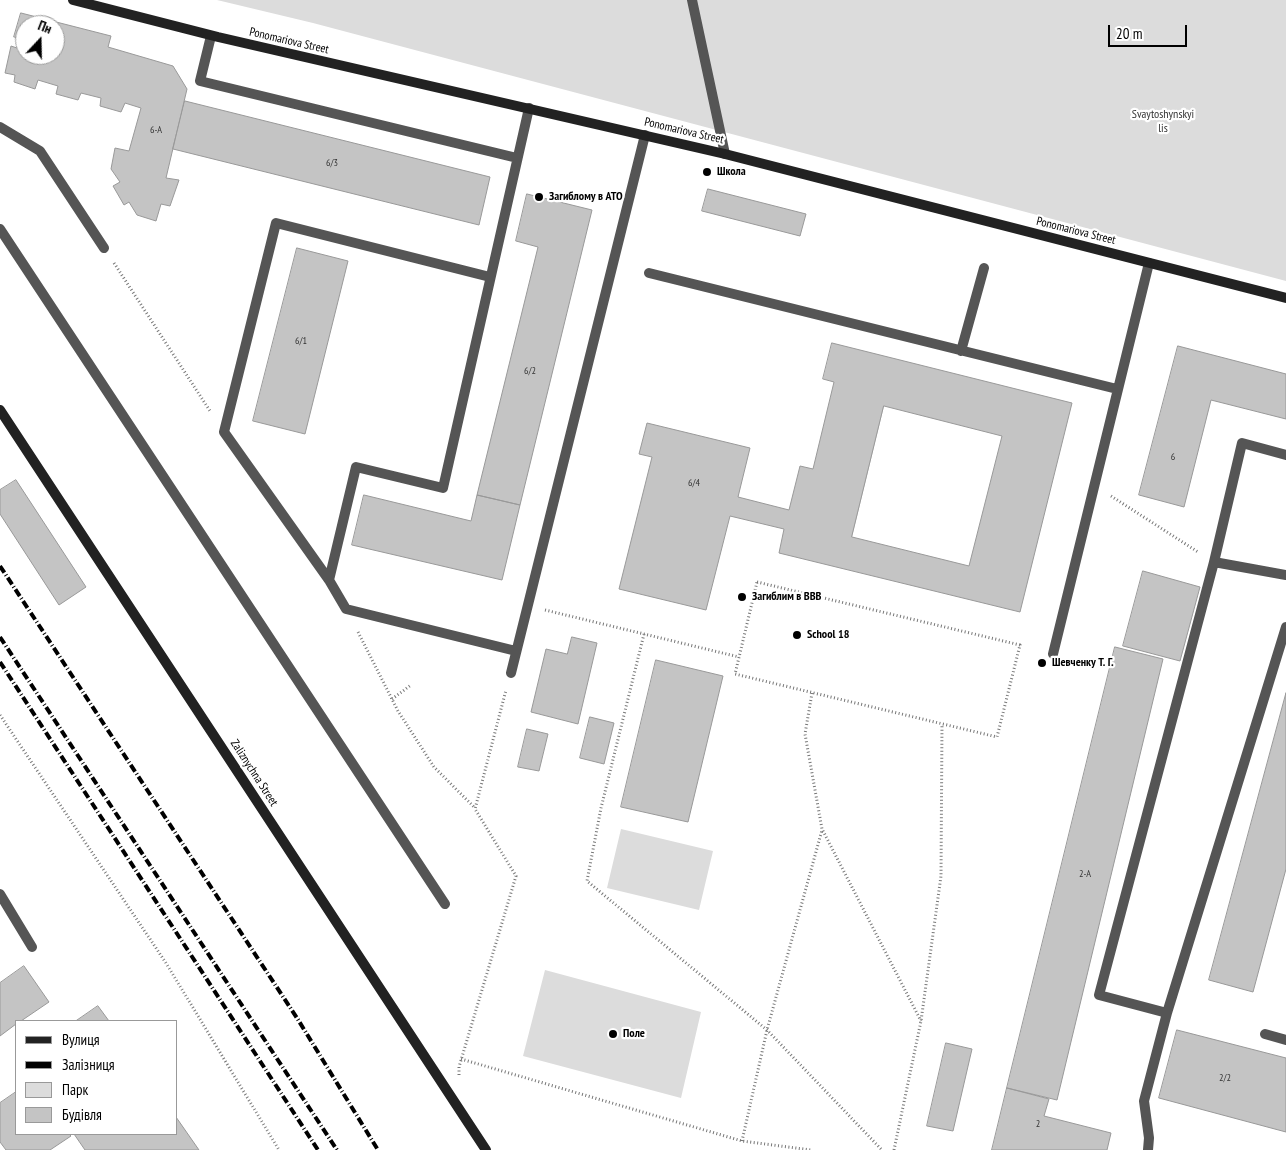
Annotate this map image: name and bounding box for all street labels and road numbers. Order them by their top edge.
street label: Ponomariova Street [248,25,330,57]
street label: Ponomariova Street [643,115,725,147]
street label: Ponomariova Street [1035,214,1117,248]
street label: Zaliznychna Street [227,737,281,809]

